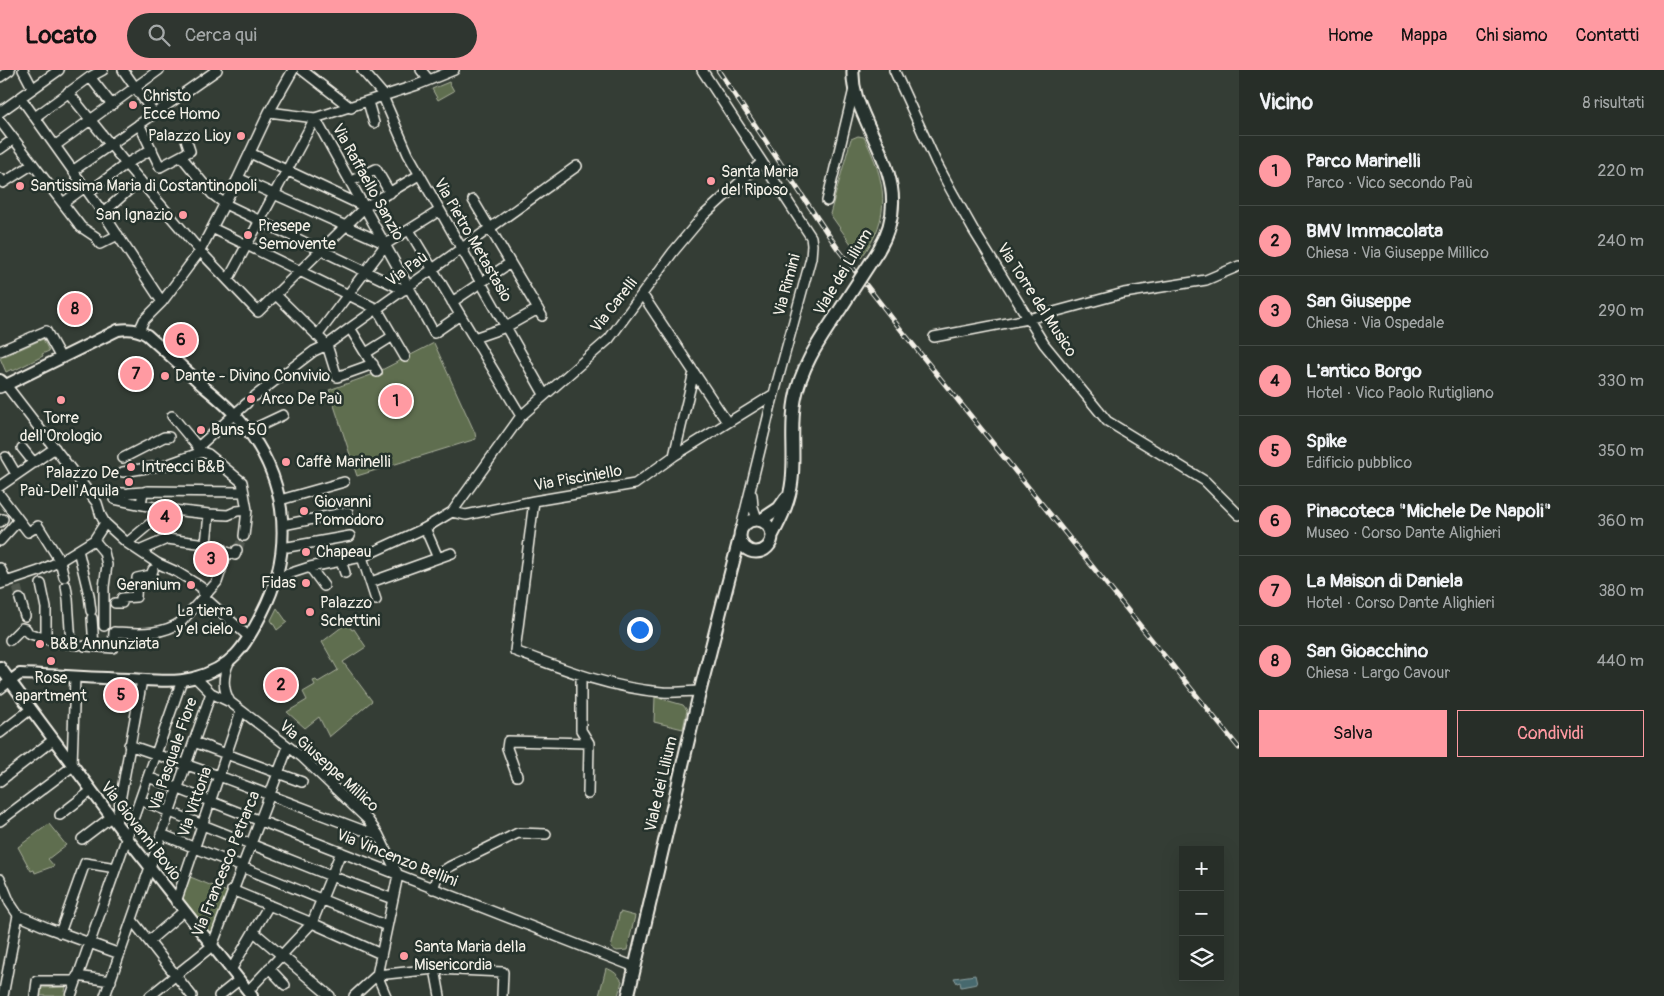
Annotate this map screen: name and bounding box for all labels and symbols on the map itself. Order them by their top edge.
place label: Christo Ecce Homo [143,86,220,124]
marker: Christo Ecce Homo [127,99,139,111]
street label: Via Raffaello Sanzio [328,120,409,244]
place label: Palazzo Lioy [148,126,231,146]
marker: Palazzo Lioy [235,130,247,142]
place label: Santa Maria del Riposo [721,162,799,200]
street label: Via Pietro Metastasio [429,174,517,306]
marker: Santa Maria del Riposo [705,175,717,187]
place label: Santissima Maria di Costantinopoli [30,176,257,196]
marker: Santissima Maria di Costantinopoli [14,180,26,192]
place label: San Ignazio [95,205,173,225]
marker: San Ignazio [177,209,189,221]
place label: Presepe Semovente [258,216,336,254]
street label: Viale dei Lilium [809,225,877,319]
marker: Presepe Semovente [242,229,254,241]
street label: Via Torre del Musico [993,239,1082,361]
street label: Via Paù [382,247,432,291]
street label: Via Rimini [769,251,805,318]
street label: Via Carelli [586,273,642,337]
pin: 8 [59,290,91,328]
pin: 6 [165,321,197,359]
pin: 7 [120,355,152,393]
place label: Dante - Divino Convivio [175,366,331,386]
marker: Dante - Divino Convivio [159,370,171,382]
pin: 1 [380,382,412,420]
place label: Arco De Paù [261,389,343,409]
marker: Arco De Paù [245,393,257,405]
marker: Torre dell'Orologio [55,394,67,406]
place label: Torre dell'Orologio [20,408,103,446]
place label: Buns 50 [211,420,267,440]
marker: Buns 50 [195,424,207,436]
place label: Caffè Marinelli [296,452,391,472]
marker: Caffè Marinelli [280,456,292,468]
place label: Intrecci B&B [141,457,225,477]
street label: Via Pisciniello [532,460,624,496]
marker: Intrecci B&B [125,461,137,473]
place label: Palazzo De Paù-Dell'Aquila [20,463,119,501]
marker: Palazzo De Paù-Dell'Aquila [123,476,135,488]
place label: Giovanni Pomodoro [314,492,384,530]
pin: 4 [149,498,181,536]
marker: Giovanni Pomodoro [298,505,310,517]
pin: 3 [195,540,227,578]
place label: Chapeau [316,542,371,562]
marker: Chapeau [300,546,312,558]
place label: Fidas [261,573,296,593]
place label: Geranium [116,575,181,595]
marker: Fidas [300,577,312,589]
marker: Geranium [185,579,197,591]
place label: Palazzo Schettini [320,593,380,631]
place label: La tierra y el cielo [175,601,233,639]
marker: Palazzo Schettini [304,606,316,618]
marker: La tierra y el cielo [237,614,249,626]
your location [627,617,653,643]
place label: B&B Annunziata [50,634,159,654]
marker: B&B Annunziata [34,638,46,650]
marker: Rose apartment [45,655,57,667]
pin: 2 [265,666,297,704]
place label: Rose apartment [15,668,87,706]
pin: 5 [105,676,137,714]
street label: Via Pasquale Fiore [144,695,202,813]
street label: Via Giuseppe Millico [275,716,384,816]
street label: Viale dei Lilium [640,734,682,834]
street label: Via Vittoria [174,764,216,840]
street label: Via Giovanni Bovio [96,777,186,885]
street label: Via Francesco Petrarca [188,788,264,940]
street label: Via Vincenzo Bellini [333,825,461,891]
place label: Santa Maria della Misericordia [414,937,526,975]
marker: Santa Maria della Misericordia [398,950,410,962]

